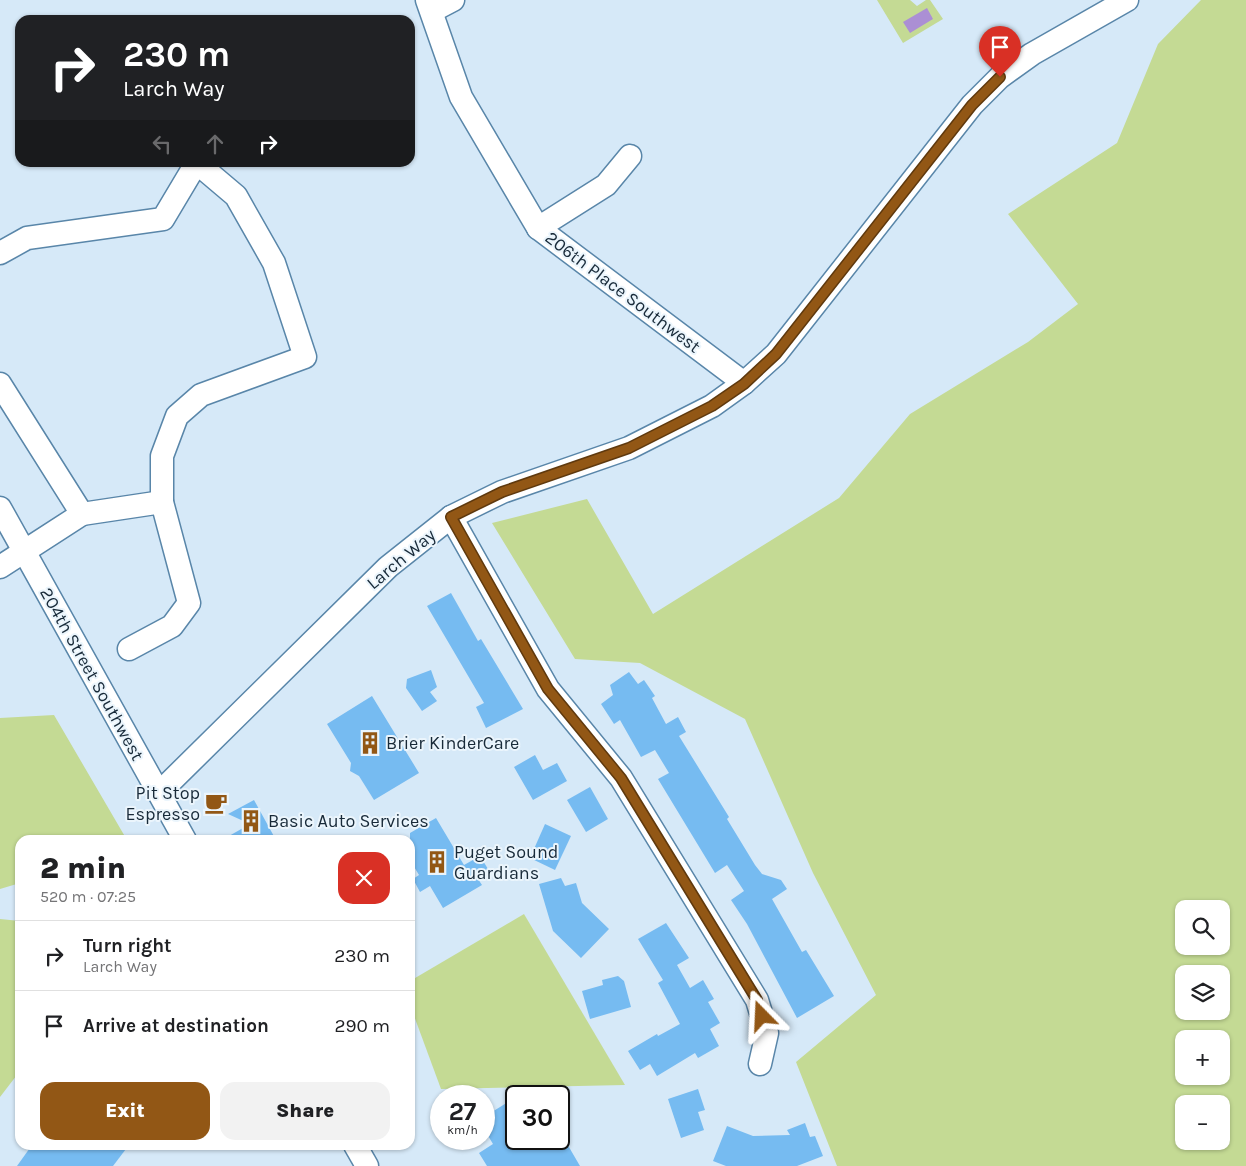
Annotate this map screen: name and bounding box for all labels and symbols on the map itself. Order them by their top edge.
pin [979,26,1021,77]
street label: 206th Place Southwest [541,226,705,358]
street label: Larch Way [362,523,440,594]
street label: 204th Street Southwest [35,584,149,765]
building icon: Brier KinderCare [357,730,383,756]
place label: Brier KinderCare [386,732,519,754]
place label: Pit Stop Espresso [125,782,200,825]
cafe icon: Pit Stop Espresso [203,790,229,816]
building icon: Basic Auto Services [238,808,264,834]
place label: Basic Auto Services [268,810,429,832]
place label: Puget Sound Guardians [454,841,558,884]
building icon: Puget Sound Guardians [424,849,450,875]
position arrow [735,989,787,1041]
speed limit sign: 30 [505,1085,570,1150]

